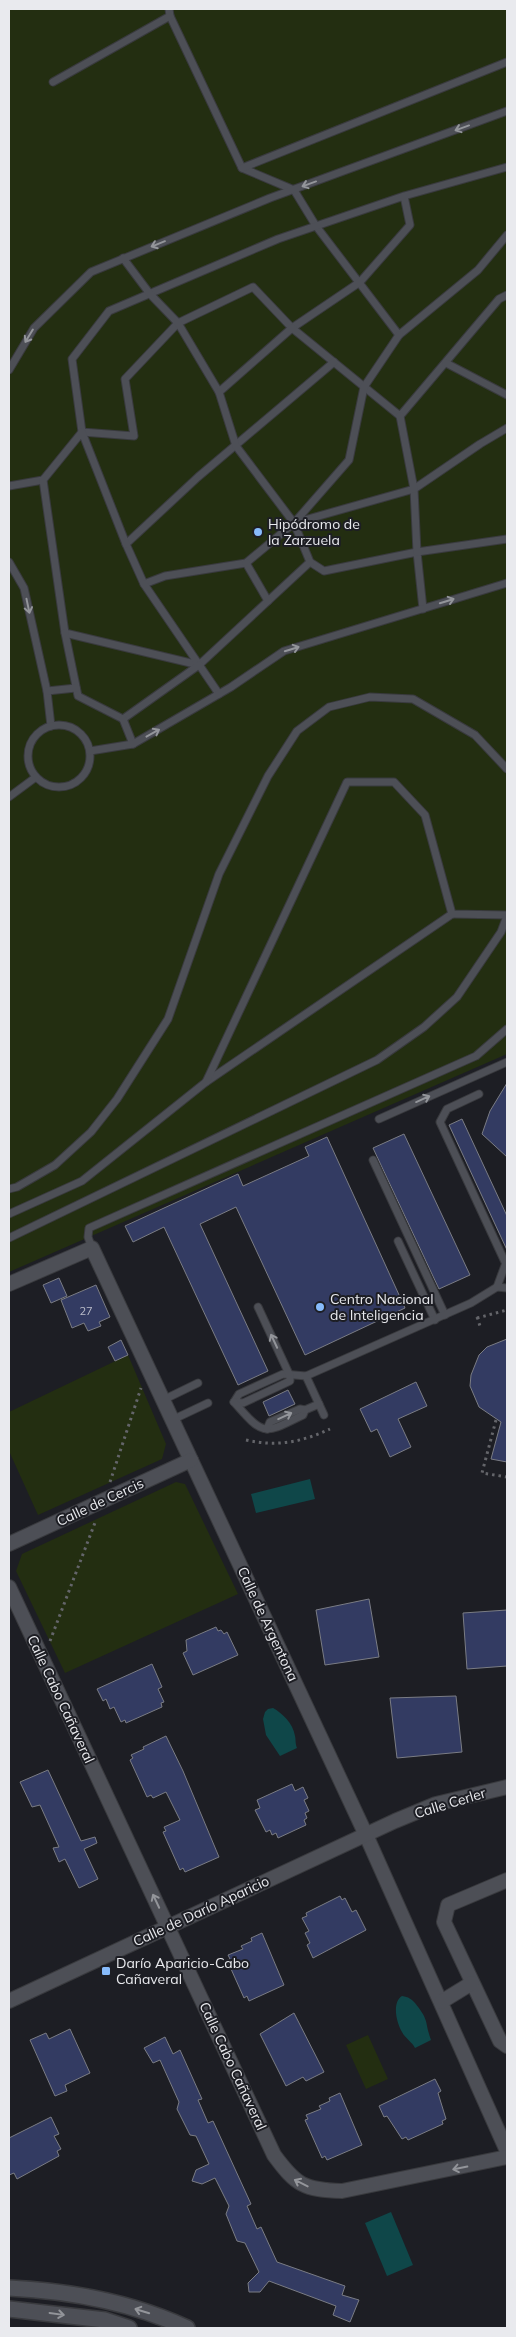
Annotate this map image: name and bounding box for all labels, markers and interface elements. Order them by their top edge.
one-way arrow [454,124,470,133]
one-way arrow [302,180,317,189]
one-way arrow [151,240,166,249]
one-way arrow [23,328,33,343]
place label: Hipódromo de la Zarzuela [268,515,360,549]
marker: Hipódromo de la Zarzuela [252,526,264,538]
one-way arrow [439,596,455,606]
one-way arrow [24,598,33,614]
one-way arrow [283,644,299,653]
one-way arrow [145,727,160,737]
one-way arrow [415,1094,430,1104]
place label: Centro Nacional de Inteligencia [330,1290,434,1324]
marker: Centro Nacional de Inteligencia [314,1301,326,1313]
house number: 27 [79,1304,93,1318]
one-way arrow [269,1334,278,1349]
one-way arrow [277,1411,292,1421]
street label: Calle de Cercis [53,1474,147,1530]
street label: Calle de Argentona [234,1564,302,1684]
street label: Calle Cabo Cañaveral [23,1632,99,1766]
street label: Calle Cerler [412,1783,489,1822]
street label: Calle de Darío Aparicio [130,1872,272,1950]
one-way arrow [150,1894,160,1909]
place label: Darío Aparicio-Cabo Cañaveral [116,1954,249,1988]
marker: Darío Aparicio-Cabo Cañaveral [100,1965,112,1977]
street label: Calle Cabo Cañaveral [195,1999,271,2133]
one-way arrow [452,2163,468,2173]
one-way arrow [294,2178,309,2188]
one-way arrow [134,2305,150,2315]
one-way arrow [49,2309,65,2319]

